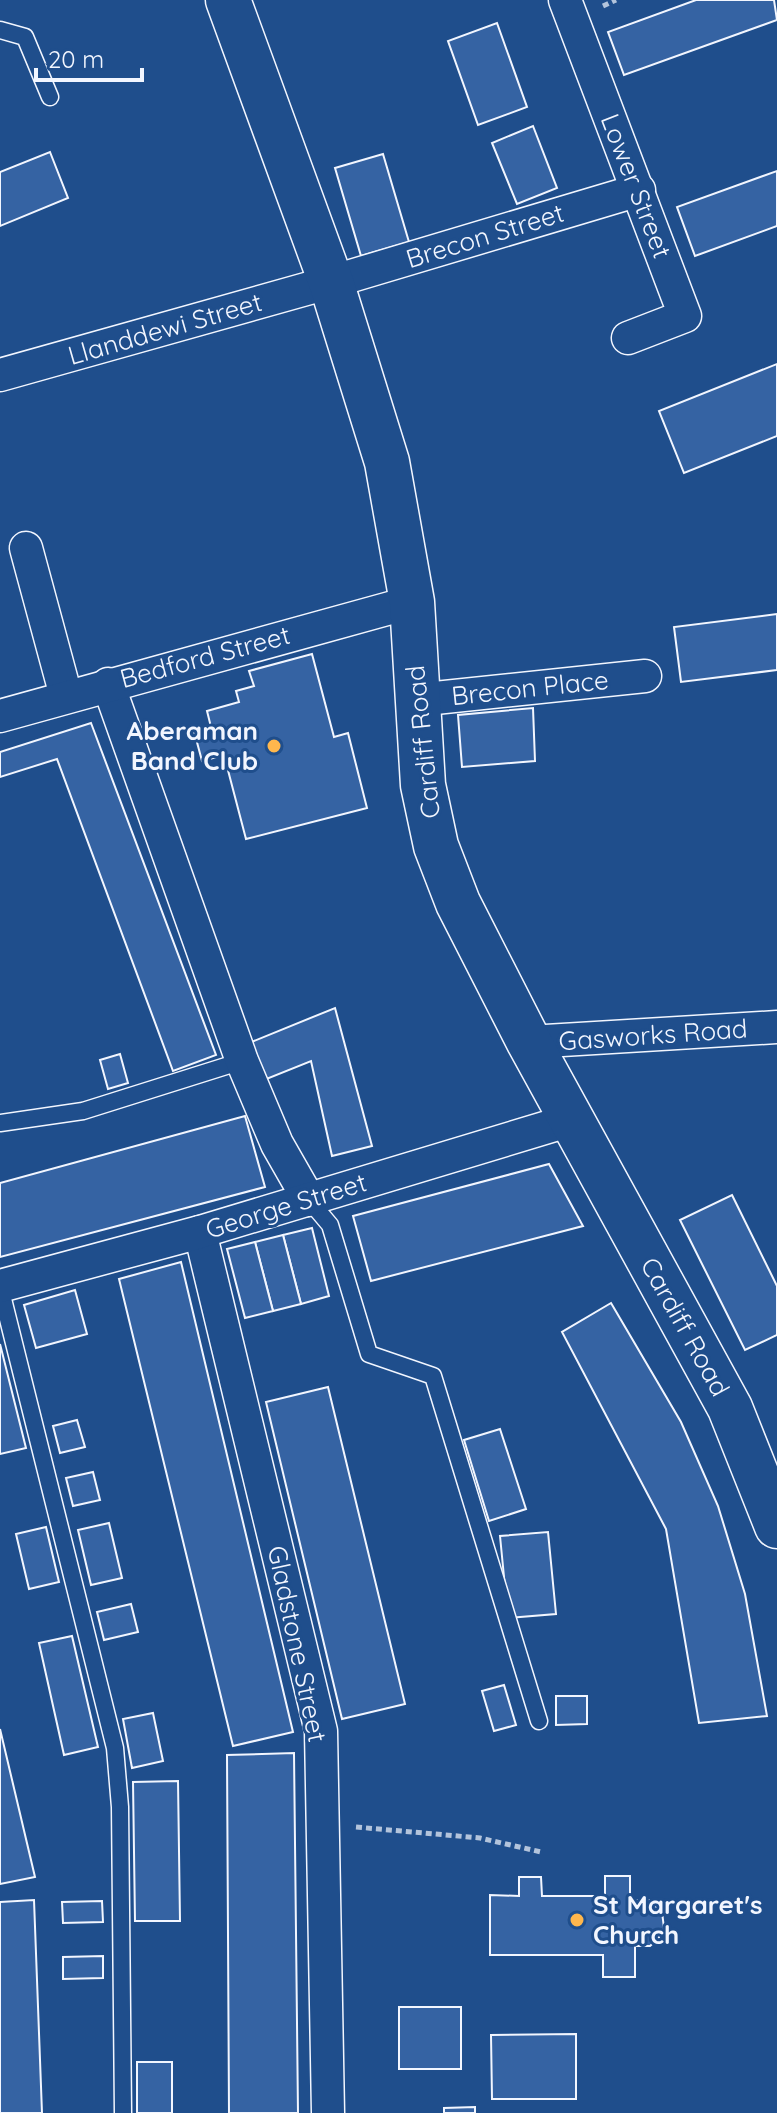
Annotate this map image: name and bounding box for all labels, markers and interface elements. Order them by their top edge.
scale bar [36,32,142,82]
text: 20 m [48,44,104,74]
street label: Lower Street [594,109,679,263]
street label: Brecon Street [402,196,568,275]
street label: Llanddewi Street [64,285,266,372]
street label: Bedford Street [116,618,294,695]
street label: Brecon Place [450,663,610,712]
street label: Cardiff Road [398,664,447,820]
place label: Aberaman Band Club [127,714,258,777]
marker: Aberaman Band Club [265,737,283,755]
street label: Gasworks Road [557,1011,749,1058]
street label: George Street [201,1165,370,1246]
street label: Cardiff Road [634,1251,737,1402]
street label: Gladstone Street [261,1543,334,1745]
place label: St Margaret's Church [593,1888,762,1951]
marker: St Margaret's Church [568,1911,586,1929]

